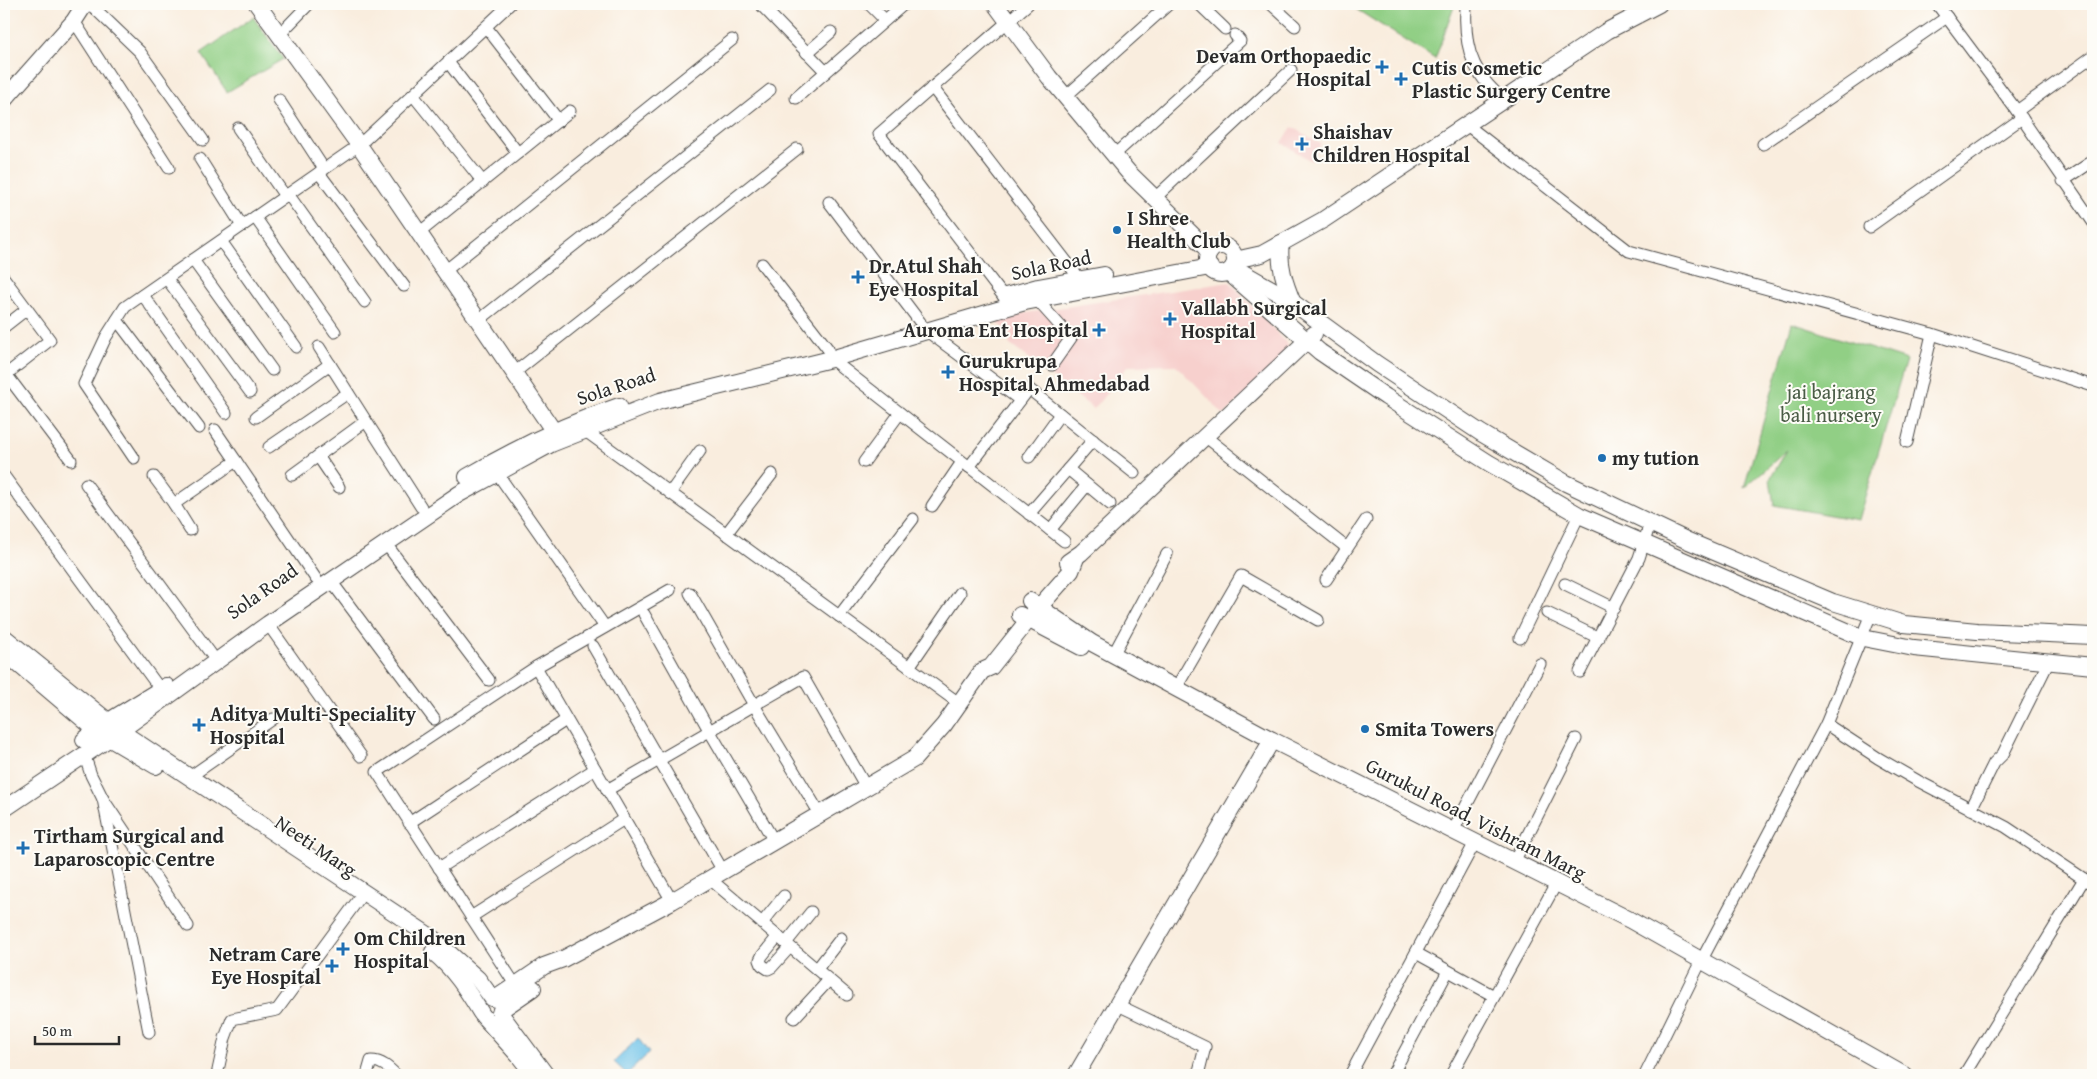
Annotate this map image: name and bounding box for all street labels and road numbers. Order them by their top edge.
street label: Sola Road [1008,242,1094,287]
street label: Sola Road [573,359,659,412]
street label: Sola Road [220,555,304,626]
street label: Gurukul Road, Vishram Marg [1361,750,1592,887]
street label: Neeti Marg [270,808,363,884]

